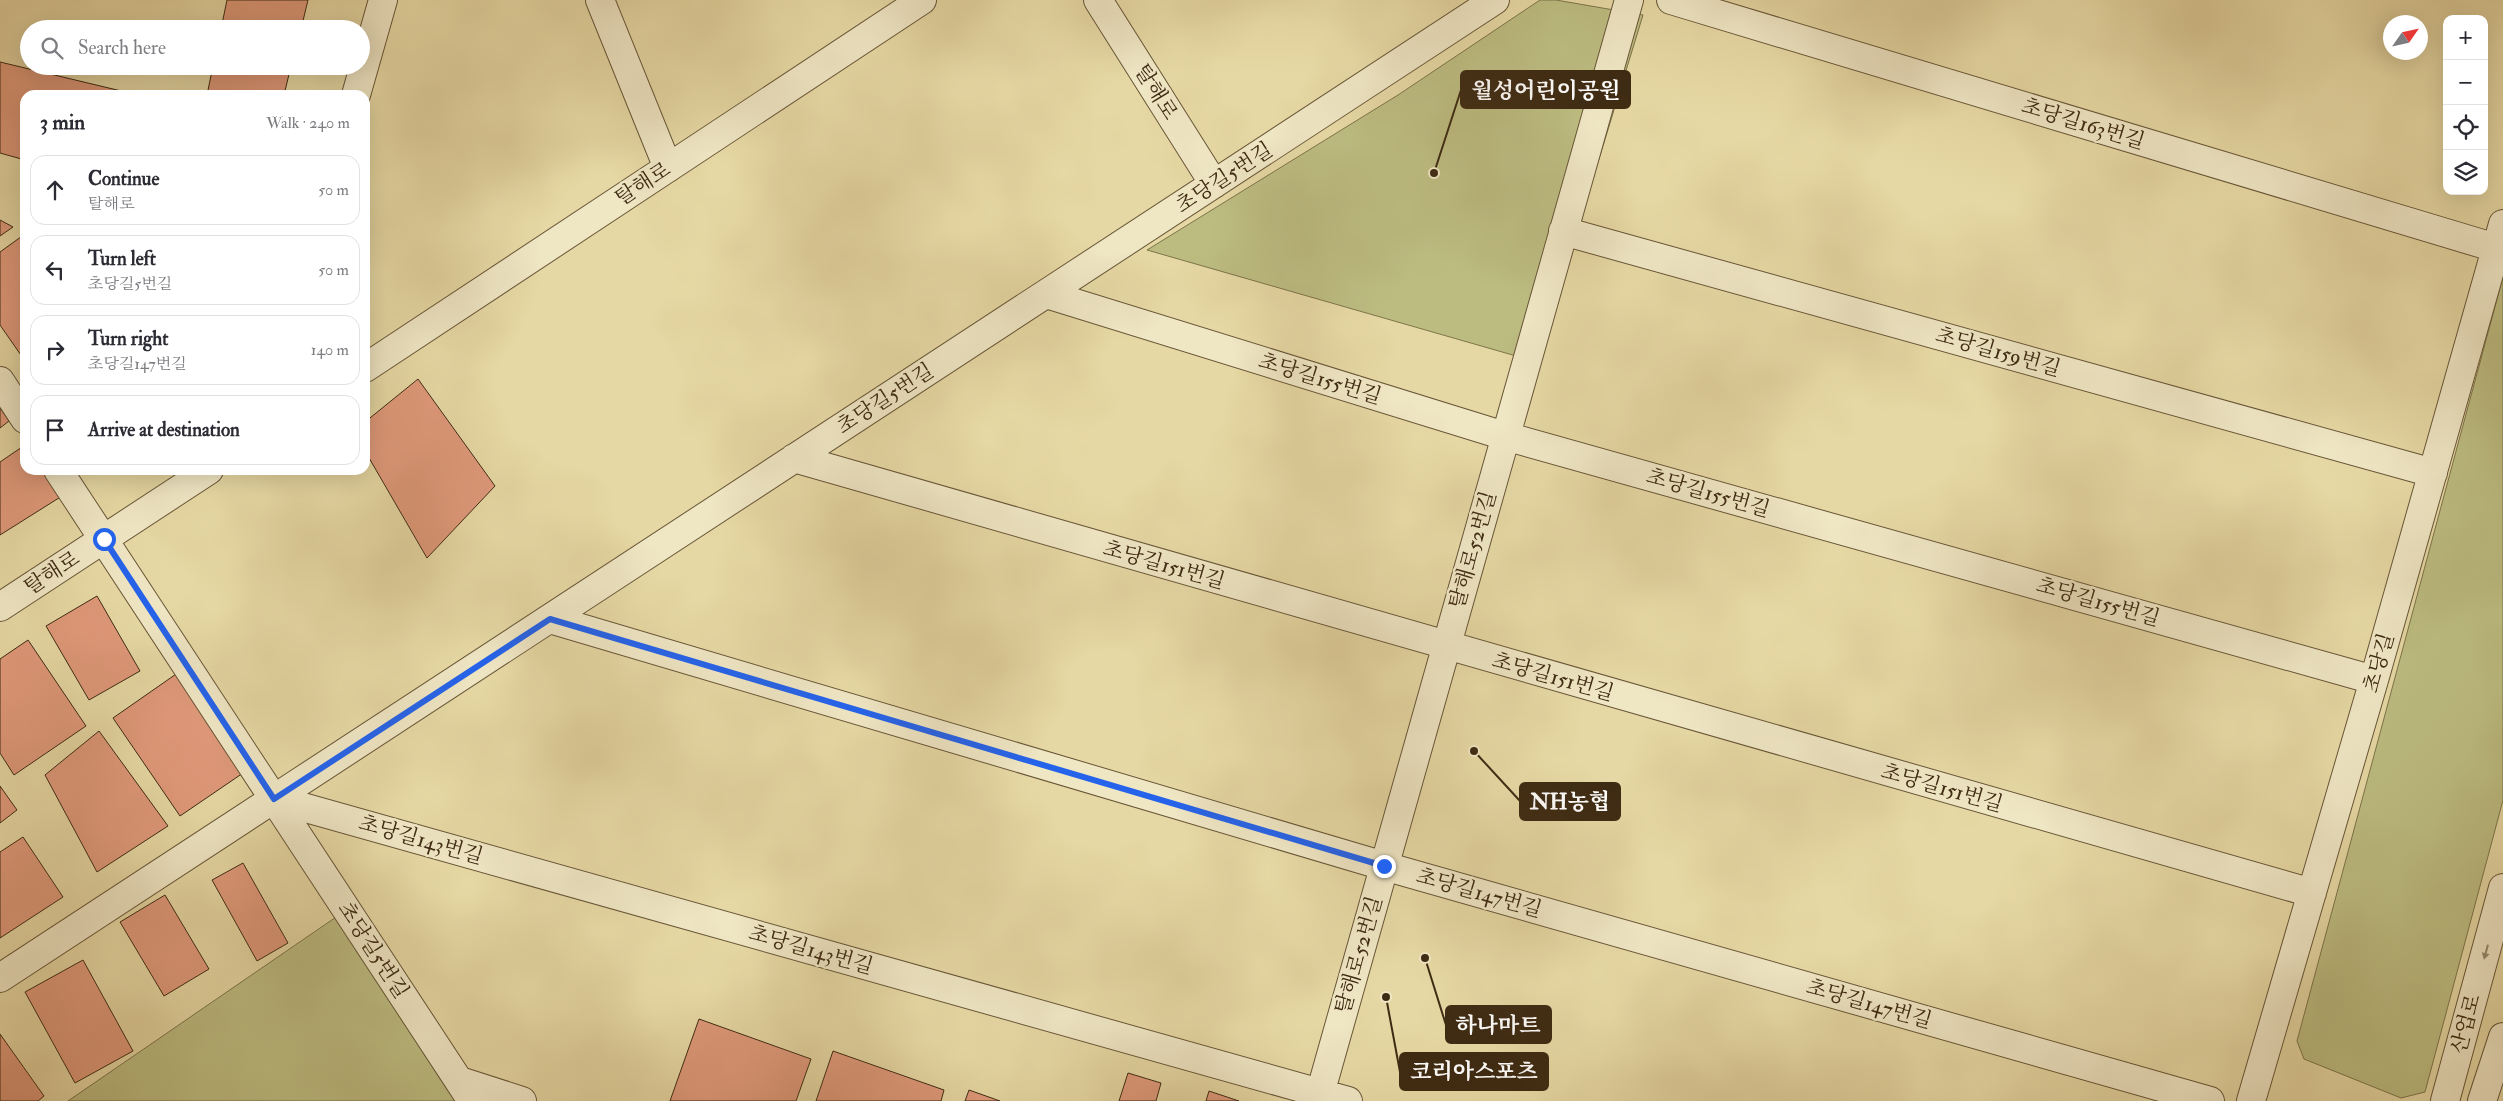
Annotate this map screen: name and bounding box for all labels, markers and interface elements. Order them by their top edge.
north arrow [2383,15,2428,60]
map controls [2443,15,2488,195]
button: + [2443,15,2488,60]
search box [20,20,370,75]
icon: search [38,34,66,62]
text: Search here [78,36,166,60]
street label: 탈해로 [1128,59,1184,125]
button: − [2443,60,2488,105]
callout: 월성어린이공원 [1461,71,1630,108]
text: 월성어린이공원 [1472,77,1620,105]
street label: 초당길163번길 [2018,92,2148,156]
button: locate [2443,105,2488,150]
text: 3 min [40,109,85,136]
text: Walk · 240 m [266,113,350,133]
street label: 초당길5번길 [1170,137,1278,219]
button: layers [2443,150,2488,195]
street label: 탈해로 [610,156,676,212]
text: Continue [88,167,159,191]
icon: ahead [41,176,69,204]
text: 50 m [318,180,349,200]
text: 탈해로 [88,194,134,214]
text: Turn left [88,247,156,271]
icon: left [41,256,69,284]
text: 50 m [318,260,349,280]
text: 초당길5번길 [88,274,172,294]
street label: 초당길159번길 [1932,321,2064,383]
text: Turn right [88,327,168,351]
icon: right [41,336,69,364]
text: 140 m [311,340,349,360]
street label: 초당길155번길 [1255,347,1385,411]
text: 초당길147번길 [88,354,187,374]
street label: 초당길5번길 [831,358,939,440]
icon: arrive [41,416,69,444]
text: Arrive at destination [88,418,240,442]
street label: 초당길155번길 [1643,462,1773,524]
street label: 탈해로52번길 [1443,488,1503,612]
route start [93,528,116,551]
street label: 초당길151번길 [1100,535,1228,595]
street label: 탈해로 [19,545,85,601]
street label: 초당길155번길 [2033,571,2163,633]
street label: 초당길 [2358,630,2400,696]
street label: 초당길151번길 [1489,647,1617,707]
street label: 초당길151번길 [1878,758,2006,818]
callout: NH농협 [1520,783,1620,820]
text: NH농협 [1529,788,1610,816]
street label: 초당길143번길 [356,809,486,871]
route end [1373,855,1396,878]
street label: 초당길147번길 [1413,862,1545,924]
street label: 탈해로52번길 [1329,893,1389,1017]
street label: 초당길5번길 [332,896,414,1004]
street label: 초당길143번길 [746,919,876,981]
one-way arrow [2481,945,2489,960]
street label: 초당길147번길 [1803,973,1935,1035]
street label: 산업로 [2445,991,2487,1057]
callout: 하나마트 [1446,1006,1551,1043]
text: 하나마트 [1455,1012,1541,1040]
callout: 코리아스포츠 [1400,1053,1548,1090]
text: 코리아스포츠 [1410,1058,1538,1086]

